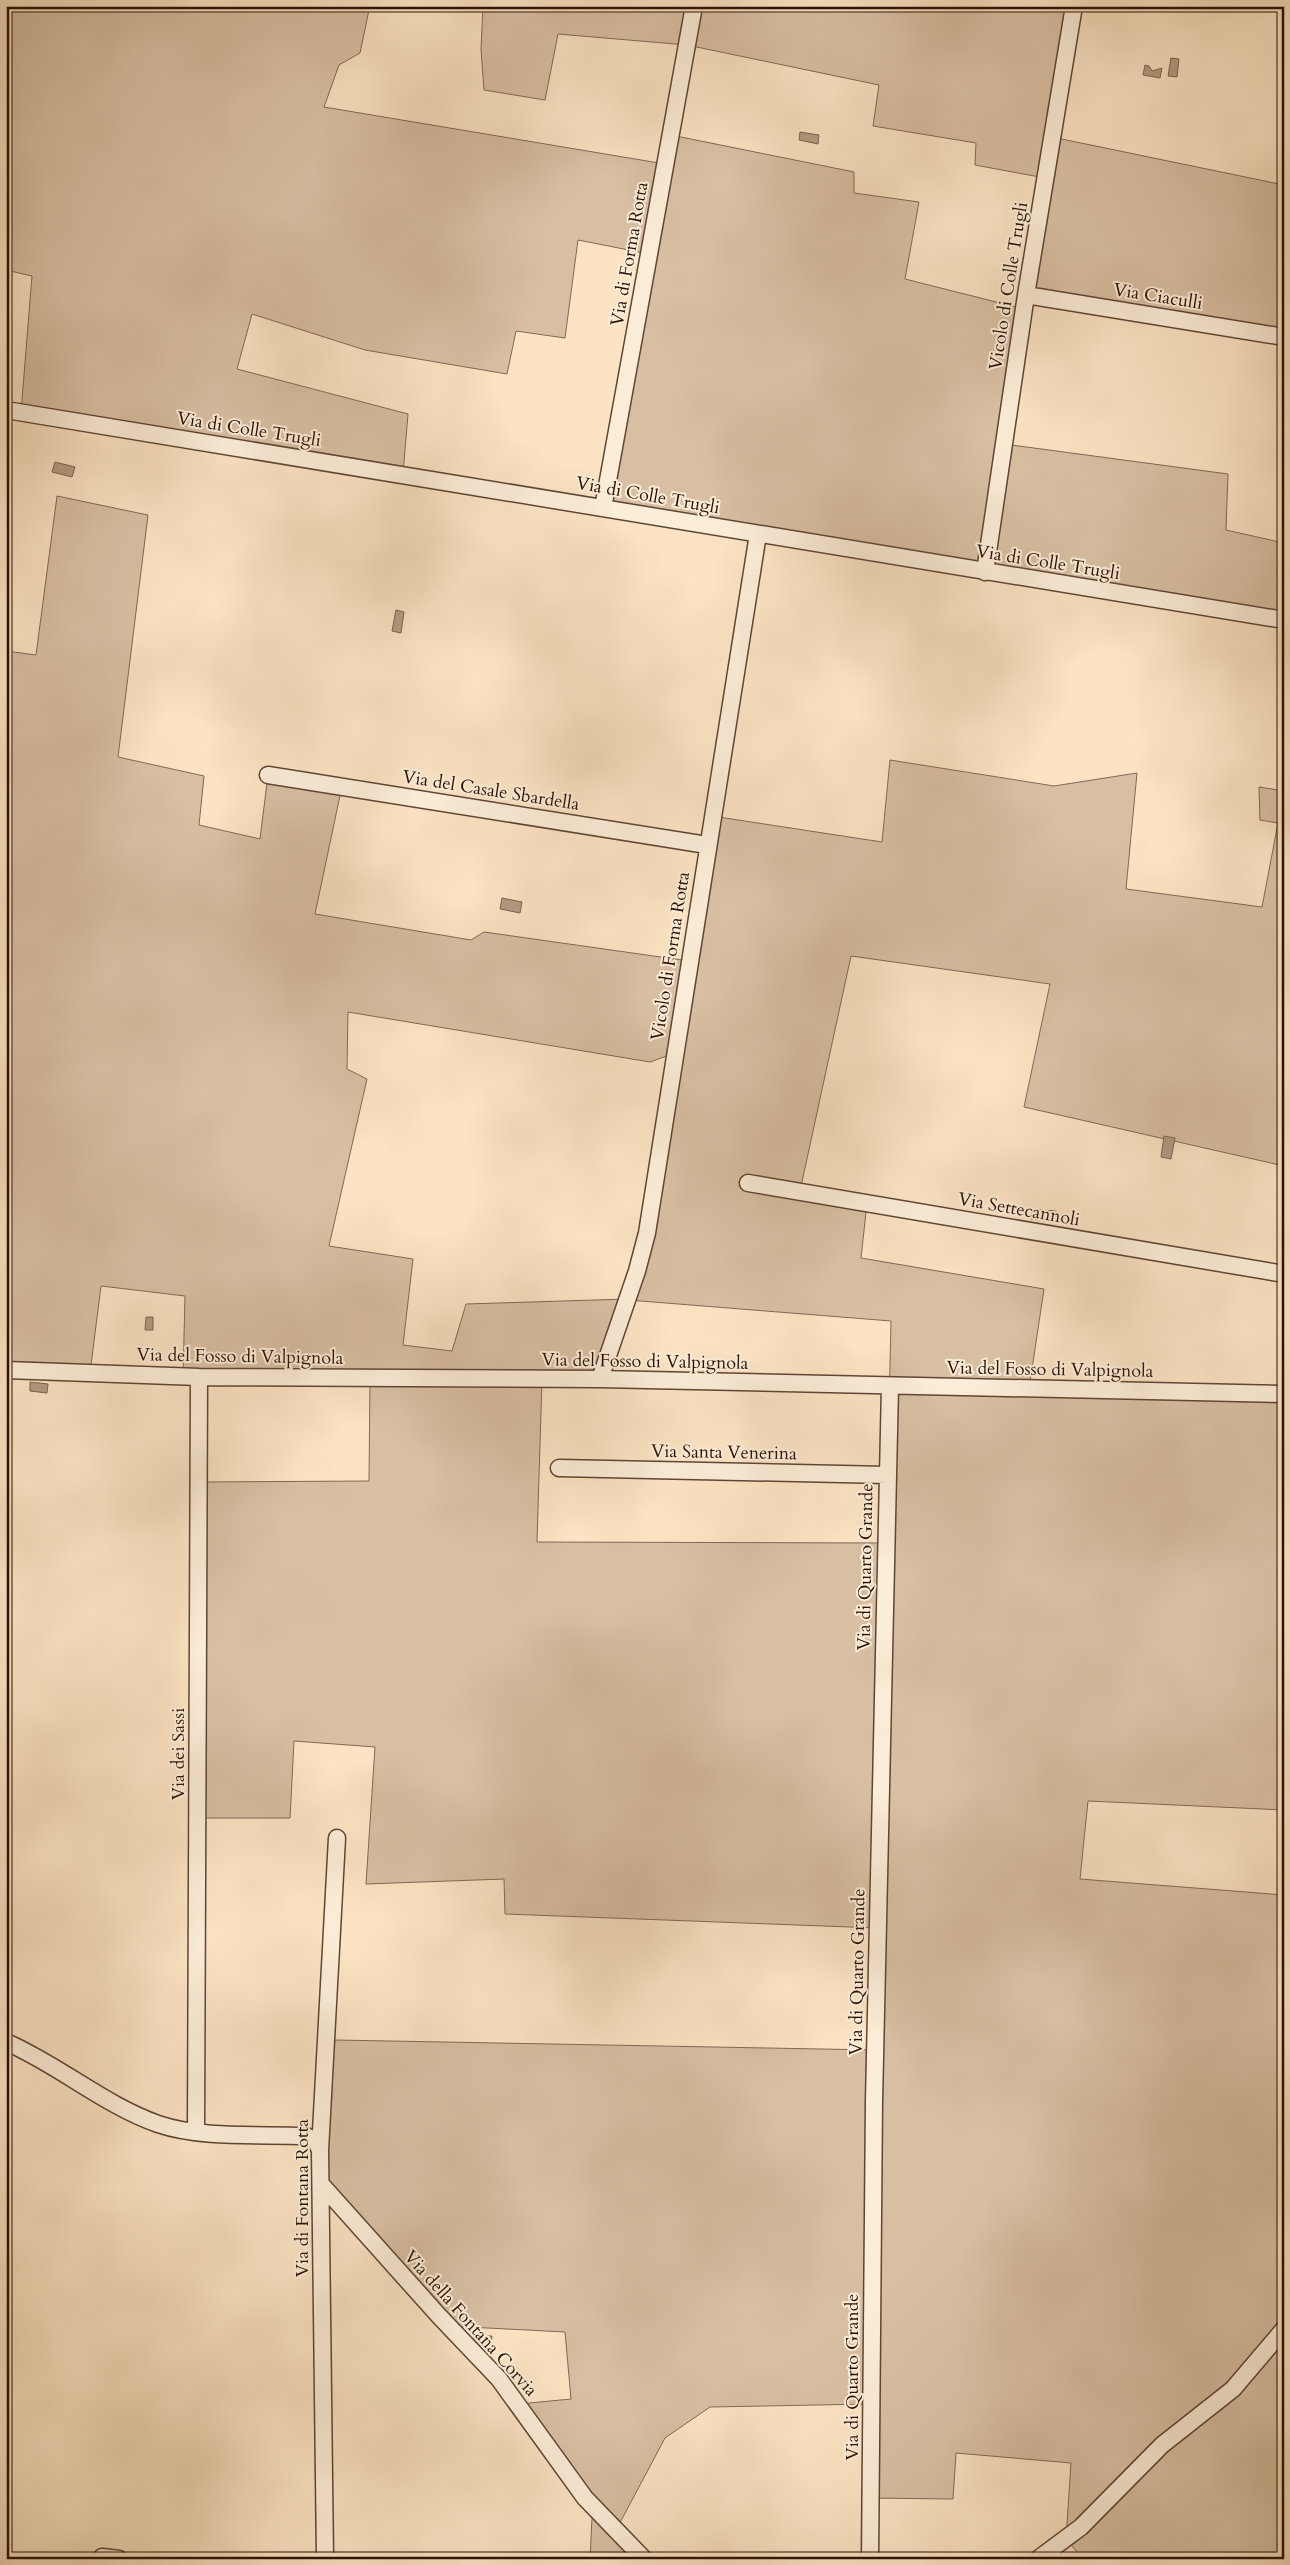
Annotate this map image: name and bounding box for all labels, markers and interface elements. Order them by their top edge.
street label: Via di Forma Rotta [604,180,655,328]
street label: Vicolo di Colle Trugli [983,200,1034,372]
street label: Via Ciaculli [1112,277,1204,316]
street label: Via di Colle Trugli [175,406,323,453]
street label: Via di Colle Trugli [574,471,722,520]
street label: Via di Colle Trugli [974,539,1122,586]
street label: Via del Casale Sbardella [401,764,581,817]
street label: Vicolo di Forma Rotta [645,870,696,1042]
street label: Via Settecannoli [956,1186,1082,1233]
street label: Via del Fosso di Valpignola [136,1342,344,1371]
street label: Via del Fosso di Valpignola [541,1347,749,1376]
street label: Via del Fosso di Valpignola [946,1355,1154,1384]
street label: Via Santa Venerina [651,1439,797,1466]
street label: Via di Quarto Grande [852,1483,879,1651]
street label: Via dei Sassi [166,1708,191,1800]
street label: Via di Quarto Grande [844,1888,871,2056]
street label: Via di Fontana Rotta [290,2119,315,2277]
street label: Via della Fontana Corvia [398,2245,543,2402]
street label: Via di Quarto Grande [840,2294,865,2460]

